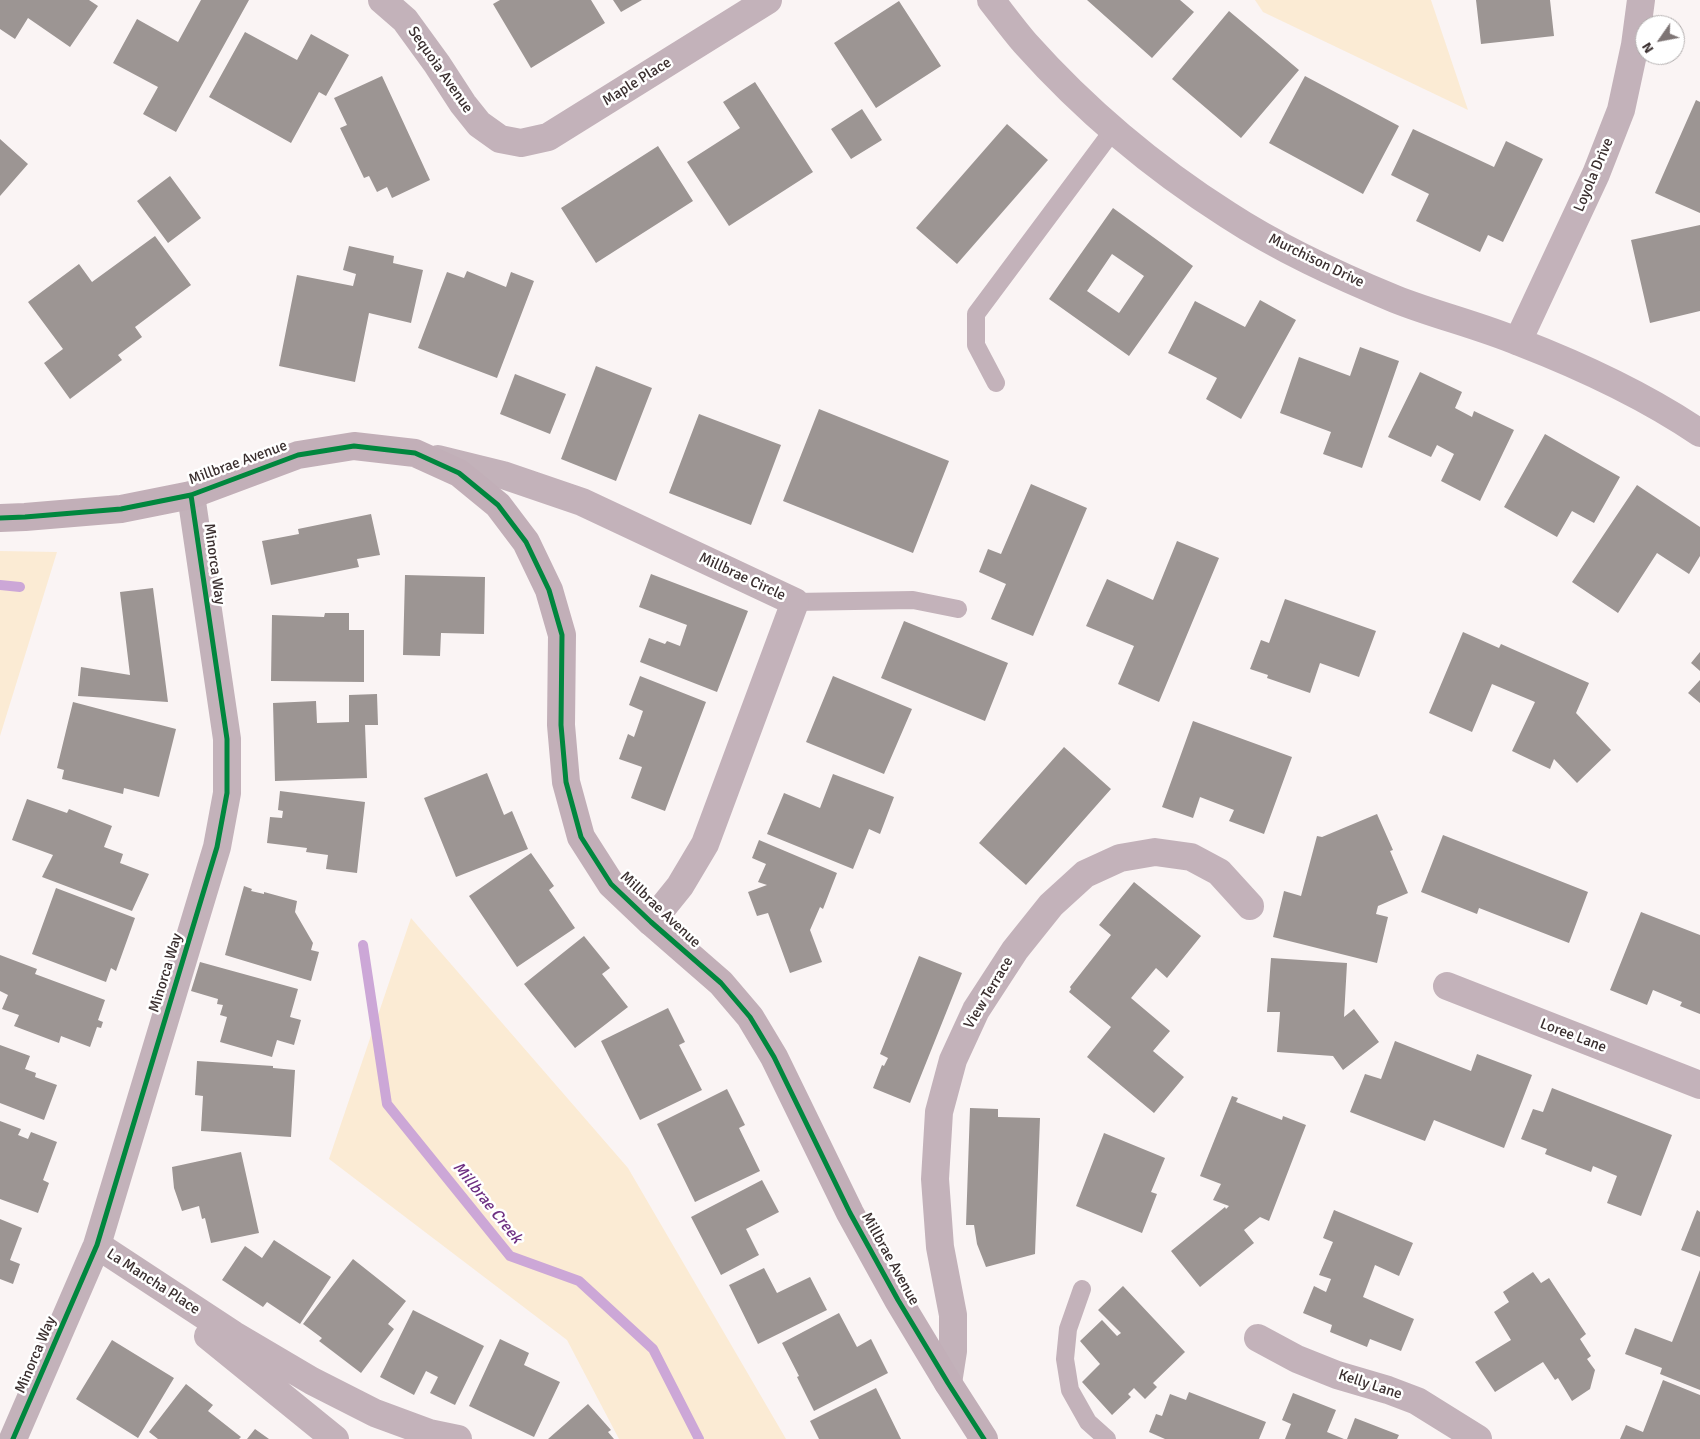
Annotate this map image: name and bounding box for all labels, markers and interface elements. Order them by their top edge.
north arrow [1635,15,1685,65]
street label: Sequoia Avenue [403,23,477,117]
text: N [1638,39,1658,57]
street label: Maple Place [599,54,675,110]
street label: Loyola Drive [1570,135,1618,215]
street label: Murchison Drive [1265,230,1367,292]
street label: Millbrae Avenue [186,437,290,489]
street label: Minorca Way [199,522,229,606]
street label: Millbrae Circle [696,549,788,605]
street label: Millbrae Avenue [616,868,704,952]
street label: Minorca Way [145,931,187,1015]
street label: View Terrace [960,954,1018,1032]
street label: Loree Lane [1537,1015,1609,1057]
water label: Millbrae Creek [448,1158,526,1248]
street label: Millbrae Avenue [857,1209,923,1309]
street label: La Mancha Place [103,1245,203,1319]
street label: Minorca Way [12,1314,60,1396]
street label: Kelly Lane [1336,1366,1404,1404]

